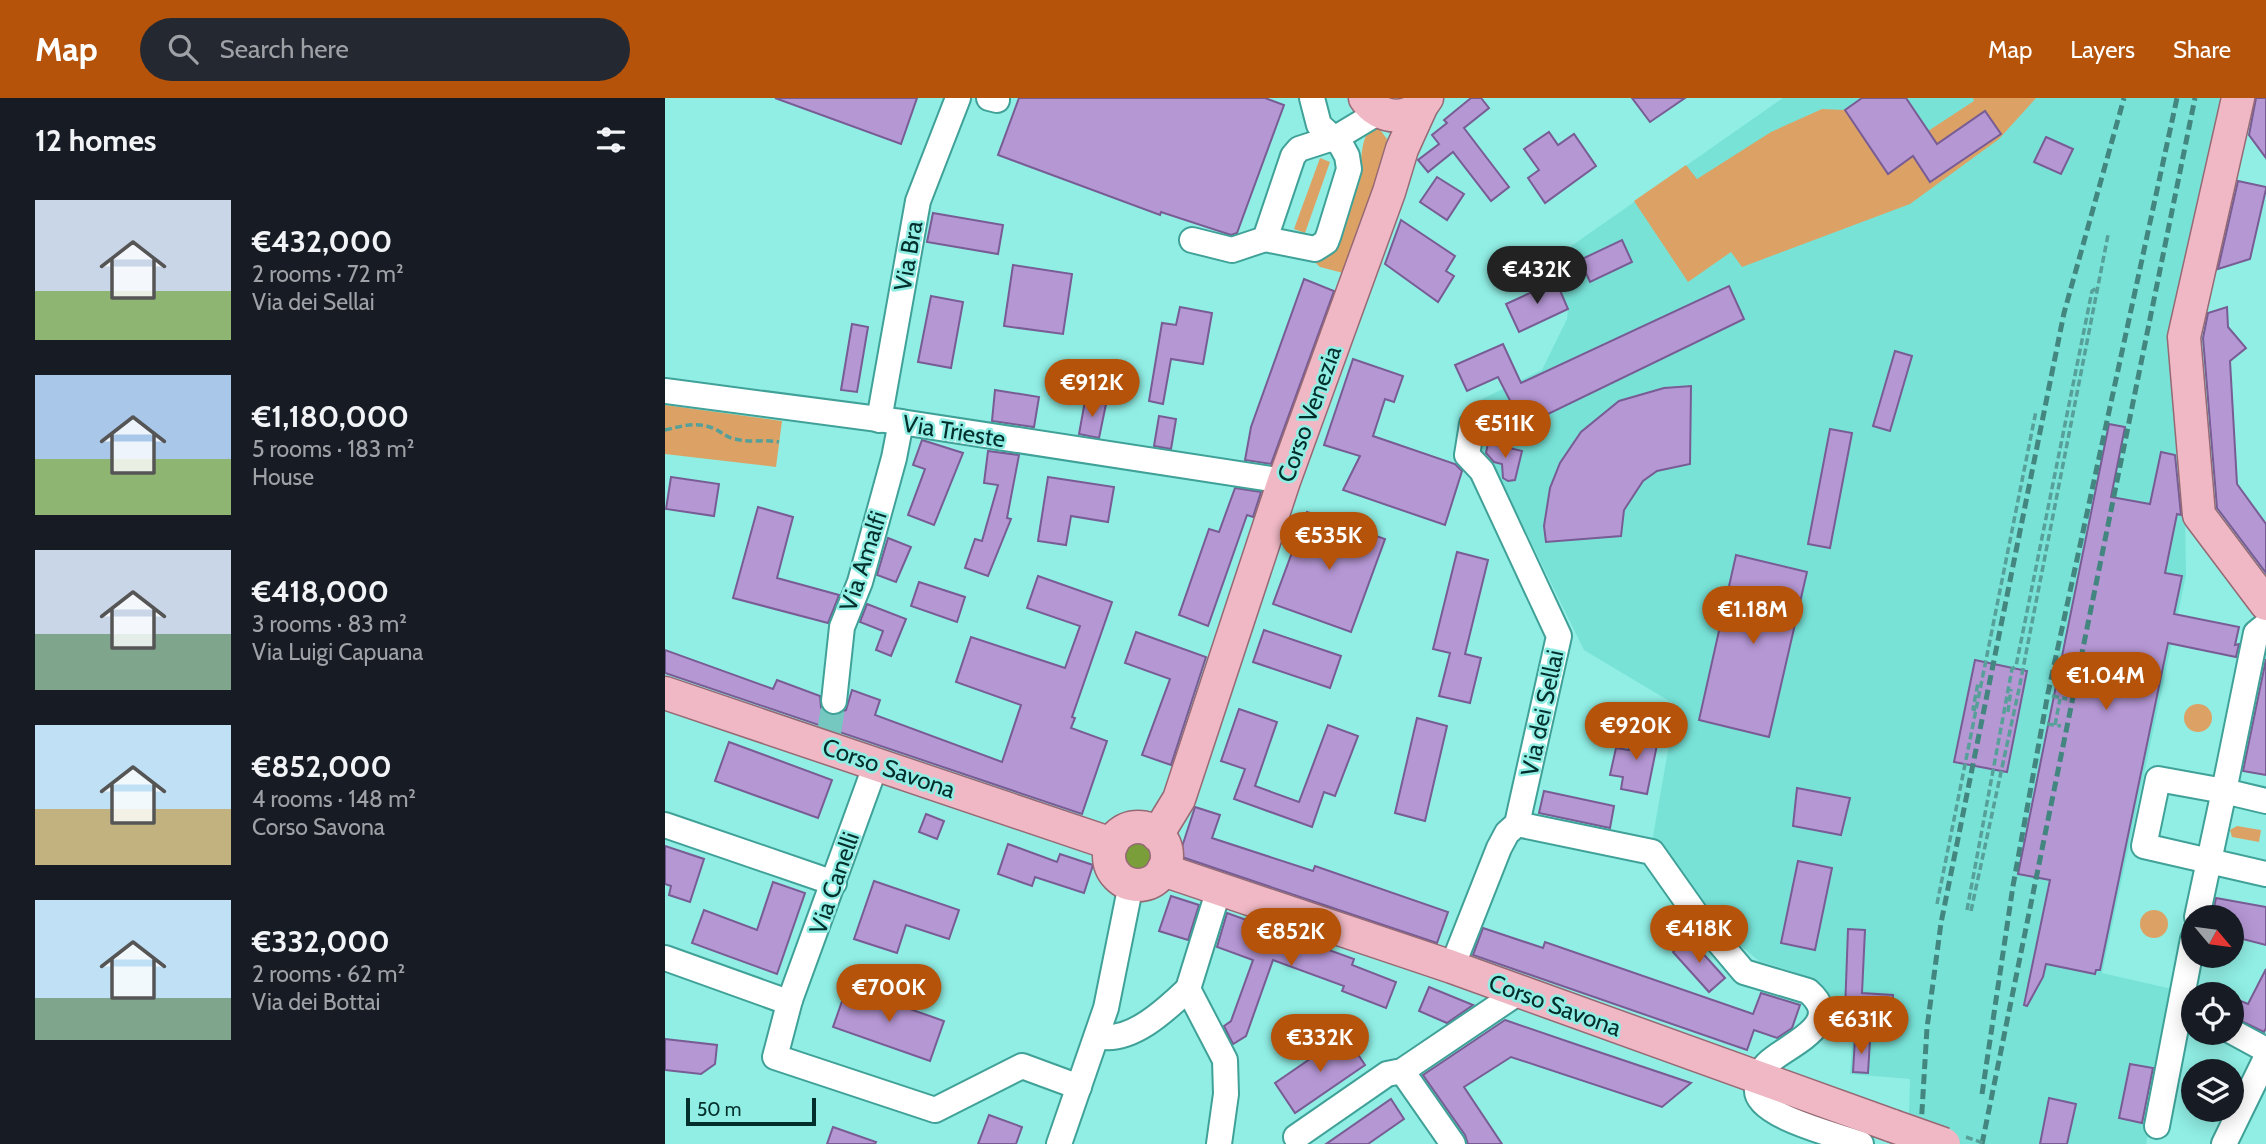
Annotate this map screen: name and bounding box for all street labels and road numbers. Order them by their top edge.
street label: Via Bra [888,218,929,293]
street label: Corso Venezia [1271,341,1347,486]
street label: Via Trieste [901,409,1007,453]
street label: Via Amalfi [833,507,893,615]
street label: Via dei Sellai [1515,647,1569,779]
street label: Corso Savona [819,732,960,804]
street label: Via Canelli [803,828,865,938]
street label: Corso Savona [1485,968,1626,1042]

